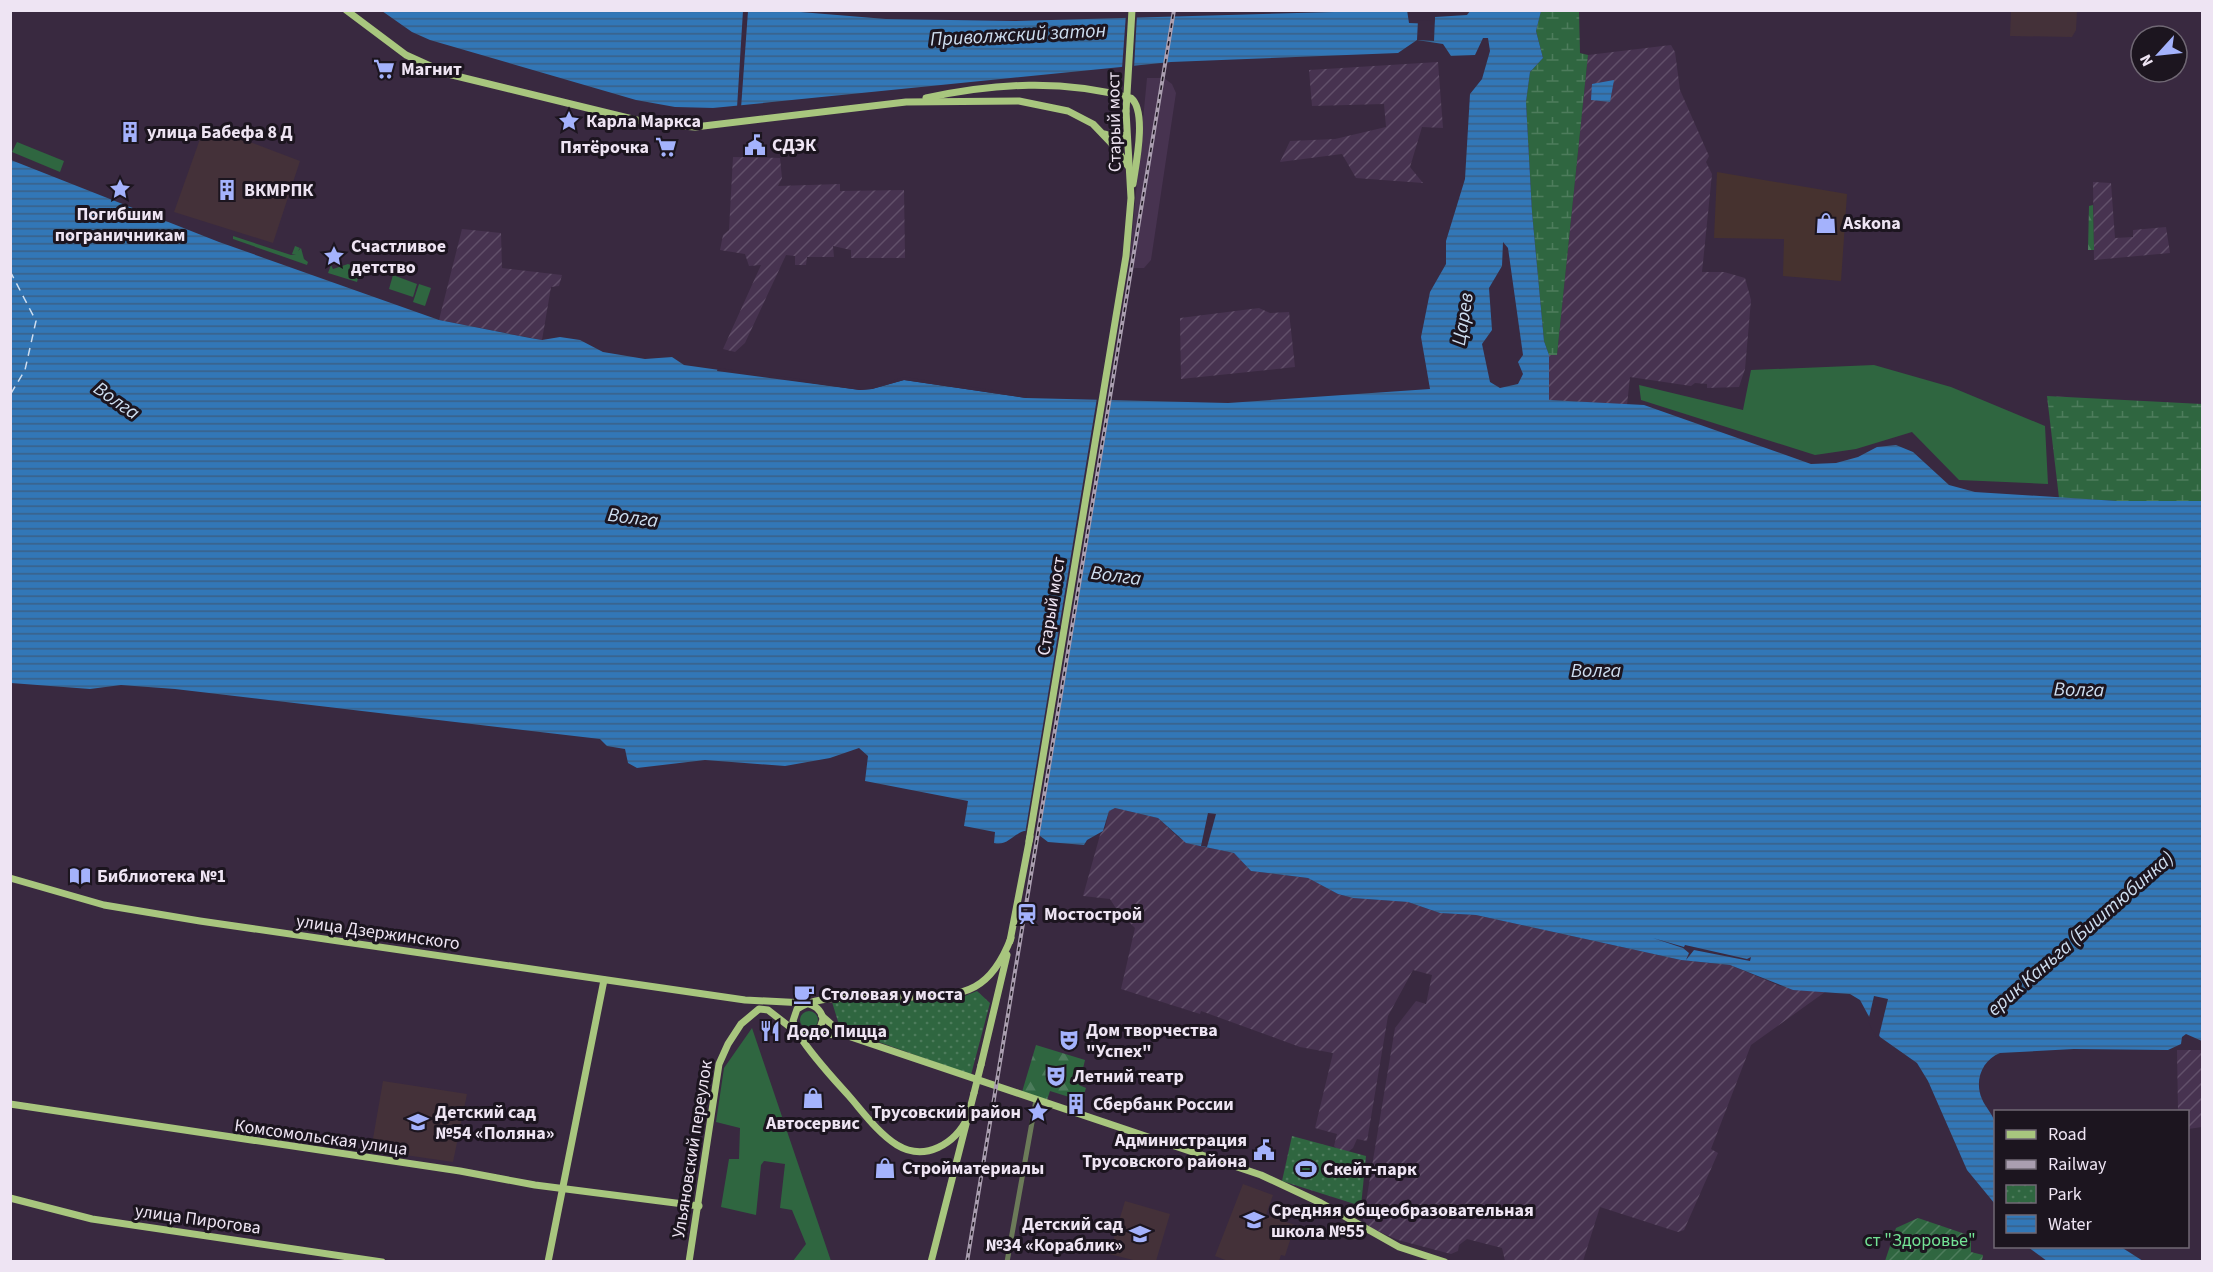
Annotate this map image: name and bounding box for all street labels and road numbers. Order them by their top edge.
street label: Старый мост [1101,72,1128,172]
street label: Старый мост [1031,555,1072,657]
street label: улица Дзержинского [294,909,461,956]
street label: Ульяновский переулок [666,1058,719,1240]
street label: Комсомольская улица [233,1113,409,1162]
street label: улица Пирогова [133,1198,263,1241]

